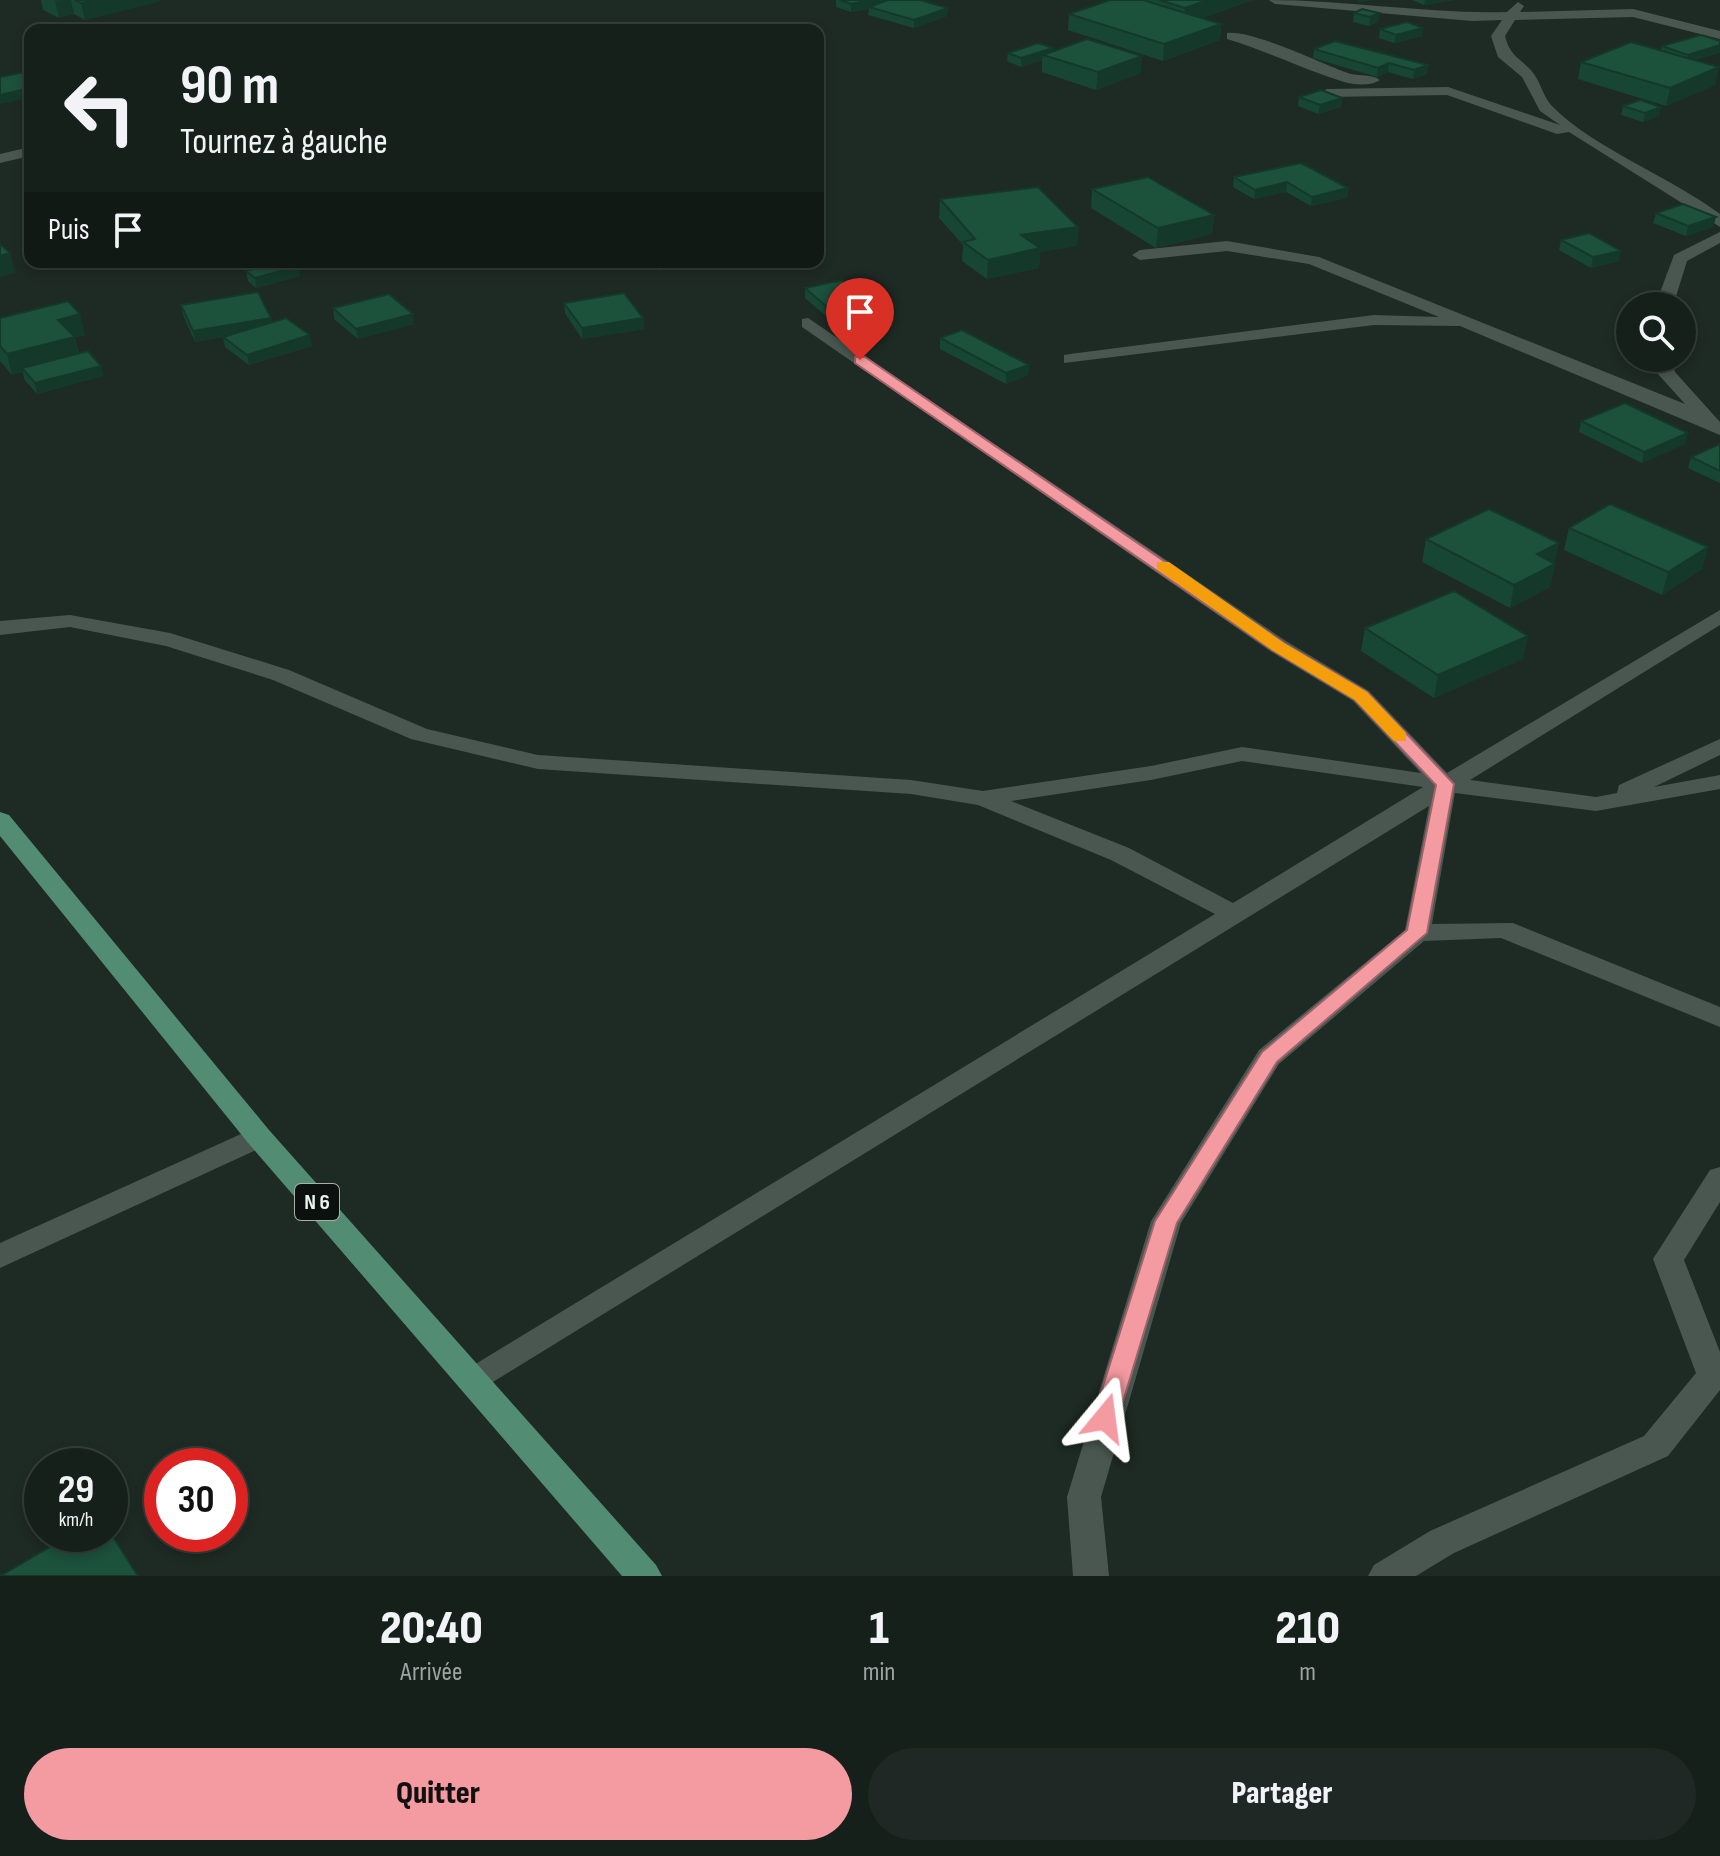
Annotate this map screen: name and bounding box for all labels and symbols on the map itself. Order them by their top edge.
pin [826,278,894,360]
road number: N 6 [295,1184,339,1220]
position arrow [1063,1376,1147,1460]
speed limit sign: 30 [144,1448,248,1552]

